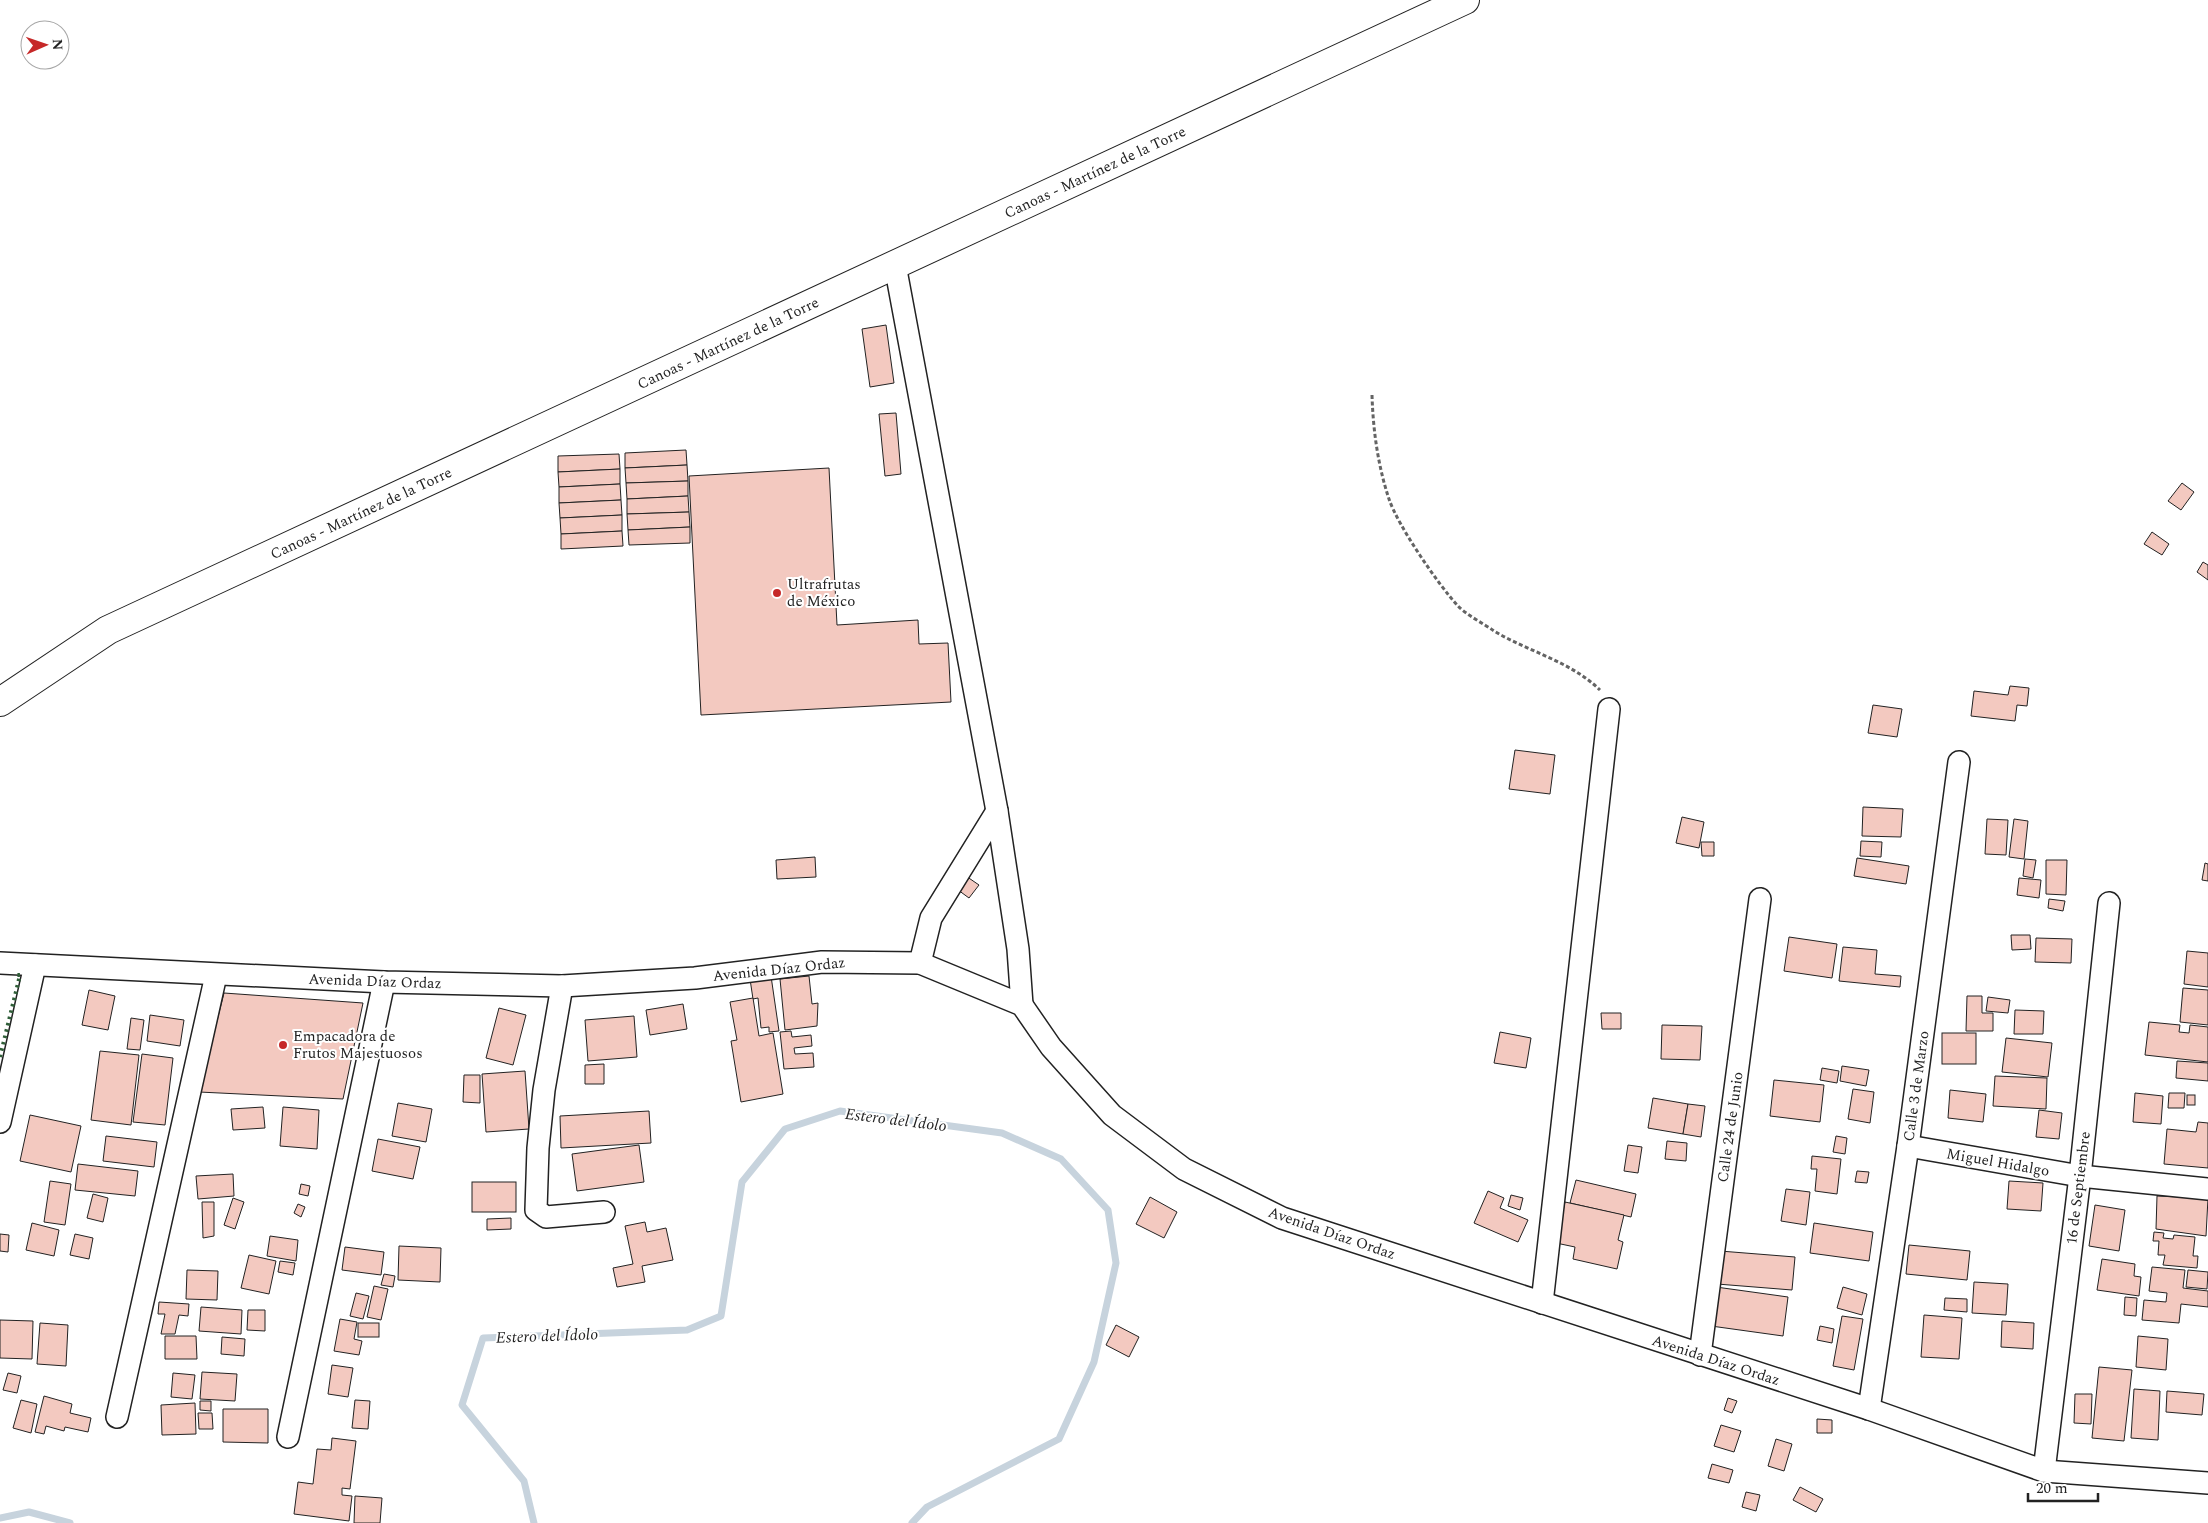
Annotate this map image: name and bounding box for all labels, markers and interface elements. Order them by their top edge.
north arrow [20,20,70,70]
text: N [47,38,68,51]
street label: Canoas - Martínez de la Torre [1001,120,1190,225]
street label: Canoas - Martínez de la Torre [634,291,823,396]
street label: Canoas - Martínez de la Torre [267,461,456,566]
place label: Ultrafrutas de México [787,573,861,613]
marker: Ultrafrutas de México [771,587,783,599]
street label: Avenida Díaz Ordaz [712,951,847,988]
street label: Avenida Díaz Ordaz [308,968,442,995]
place label: Empacadora de Frutos Majestuosos [293,1025,423,1065]
street label: Calle 3 de Marzo [1897,1029,1936,1143]
marker: Empacadora de Frutos Majestuosos [277,1039,289,1051]
street label: Calle 24 de Junio [1711,1070,1750,1184]
water label: Estero del Ídolo [844,1102,948,1138]
street label: 16 de Septiembre [2060,1130,2097,1246]
street label: Miguel Hidalgo [1945,1142,2051,1183]
street label: Avenida Díaz Ordaz [1265,1201,1399,1266]
water label: Estero del Ídolo [495,1322,599,1350]
street label: Avenida Díaz Ordaz [1649,1329,1783,1392]
scale bar [2028,1470,2098,1502]
text: 20 m [2036,1477,2068,1500]

